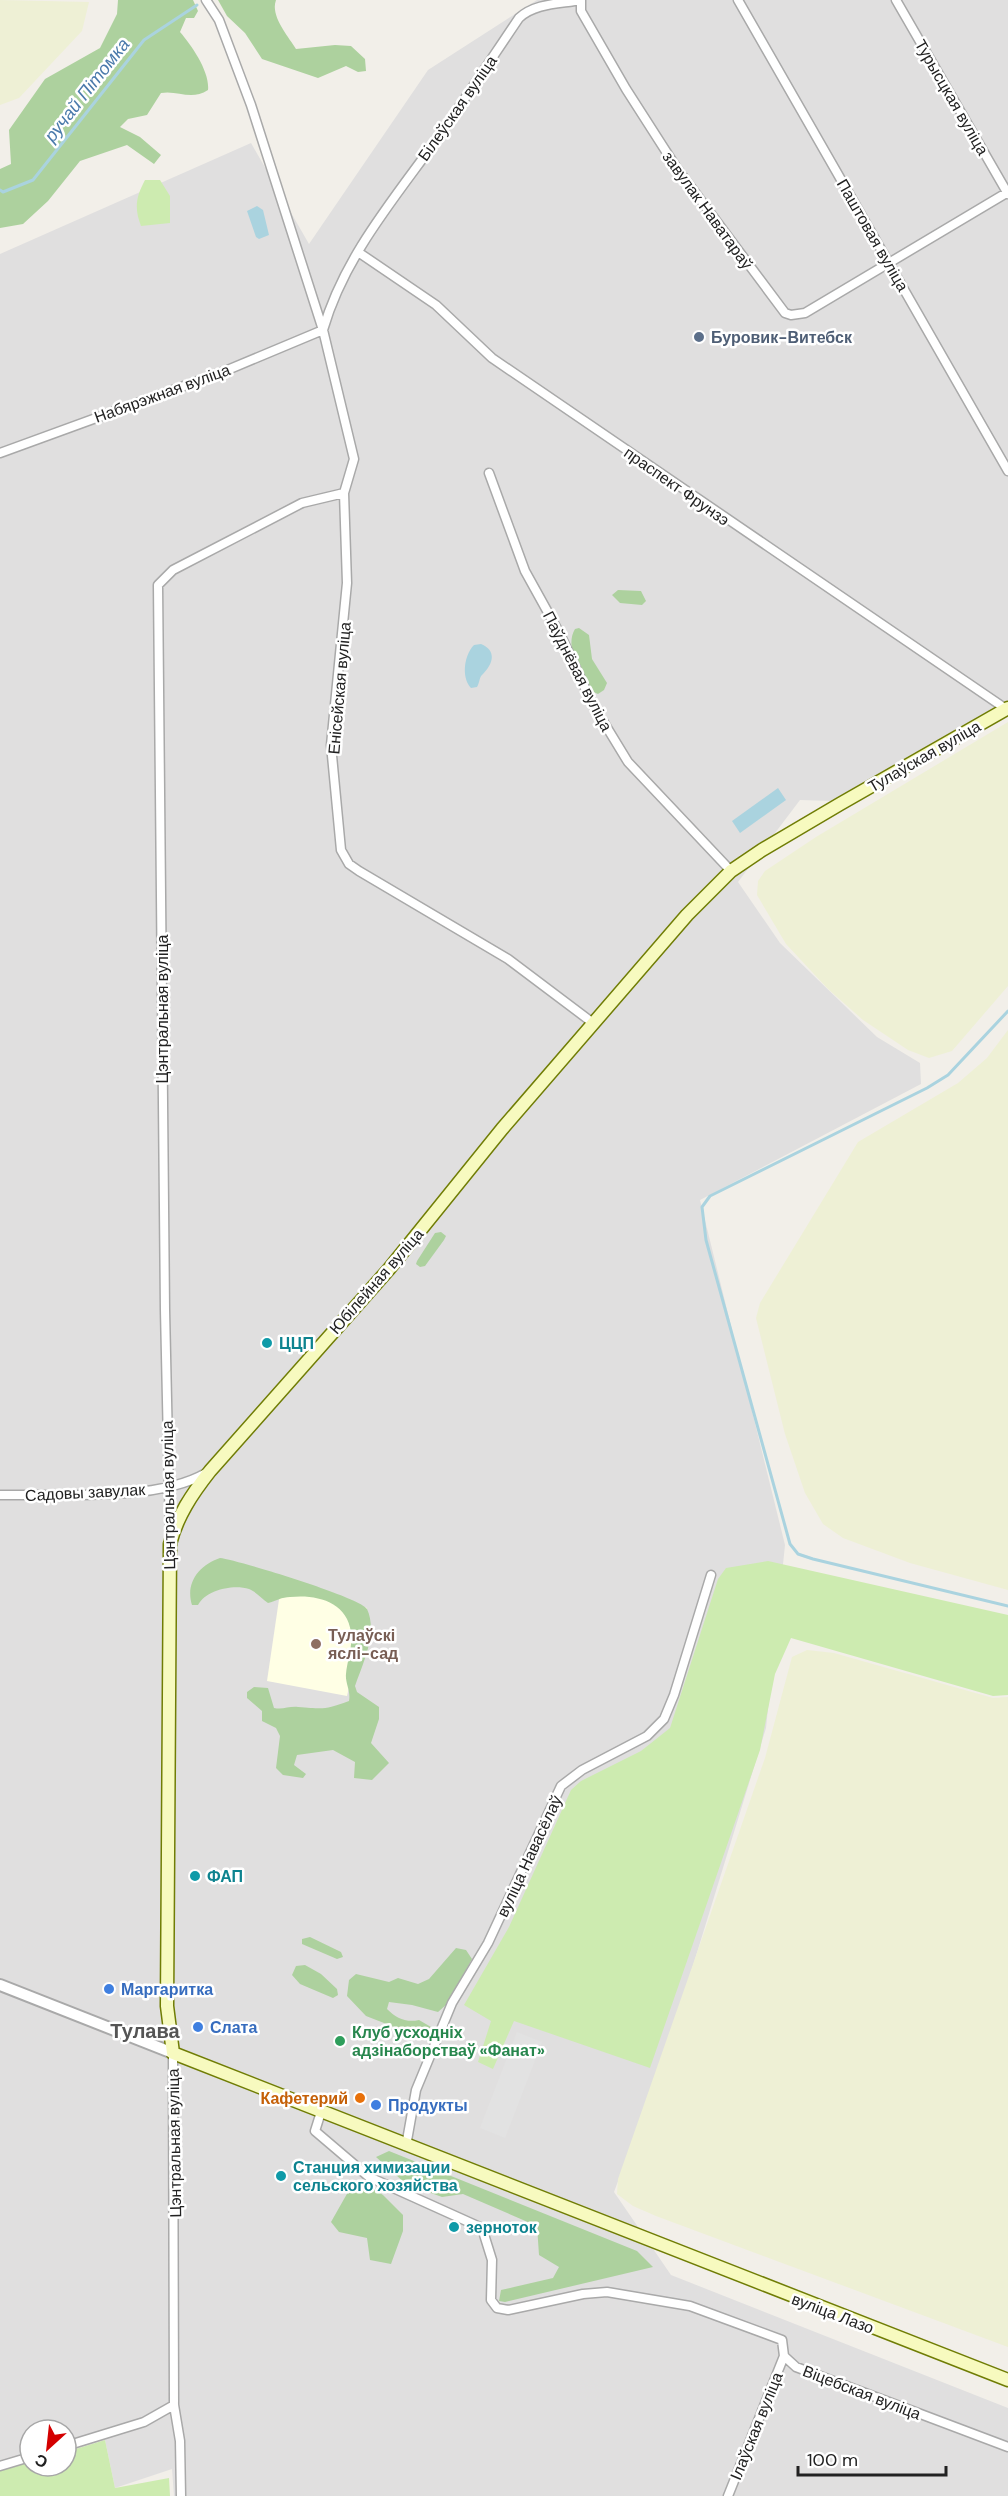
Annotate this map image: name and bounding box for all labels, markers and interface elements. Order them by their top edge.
water label: ручай Пітомка [38,33,135,148]
street label: Турысцкая вуліца [910,36,993,159]
street label: Білеўская вуліца [413,51,502,165]
street label: завулак Наватараў [658,147,757,273]
street label: Паштовая вуліца [832,175,913,295]
place label: Буровик-Витебск [711,327,853,348]
marker: Буровик-Витебск [692,330,706,344]
street label: Набярэжная вуліца [91,359,233,428]
street label: праспект Фрунзэ [620,442,734,531]
street label: Паўднёвая вуліца [538,607,617,735]
street label: Енісейская вуліца [323,621,356,755]
street label: Тулаўская вуліца [864,716,984,797]
street label: Цэнтральная вуліца [152,934,173,1084]
street label: Юбілейная вуліца [325,1224,428,1339]
place label: ЦЦП [279,1333,314,1354]
marker: ЦЦП [260,1336,274,1350]
street label: Цэнтральная вуліца [157,1420,180,1570]
street label: Садовы завулак [24,1479,147,1506]
place label: Тулаўскі яслі-сад [327,1625,398,1664]
marker: Тулаўскі яслі-сад [309,1637,323,1651]
street label: вуліца Навасёлаў [492,1792,567,1920]
place label: ФАП [207,1866,243,1887]
marker: ФАП [188,1869,202,1883]
place label: Маргаритка [121,1979,213,2000]
marker: Маргаритка [102,1982,116,1996]
place label: Слата [210,2017,257,2038]
district label: Тулава [110,2018,181,2044]
marker: Слата [191,2020,205,2034]
place label: Клуб усходніх адзінаборстваў «Фанат» [352,2022,545,2061]
marker: Клуб усходніх адзінаборстваў «Фанат» [333,2034,347,2048]
street label: Цэнтральная вуліца [163,2068,186,2218]
place label: Кафетерий [260,2088,348,2109]
marker: Кафетерий [353,2091,367,2105]
place label: Продукты [388,2095,468,2116]
marker: Продукты [369,2098,383,2112]
place label: Станция химизации сельского хозяйства [293,2157,458,2196]
marker: Станция химизации сельского хозяйства [274,2169,288,2183]
place label: зерноток [466,2217,538,2238]
marker: зерноток [447,2220,461,2234]
street label: вуліца Лазо [789,2288,877,2339]
street label: Віцебская вуліца [800,2360,924,2425]
street label: Ілаўская вуліца [725,2369,788,2483]
north arrow [18,2418,78,2478]
scale bar [798,2439,946,2477]
text: 100 m [807,2448,858,2472]
text: С [31,2449,51,2473]

